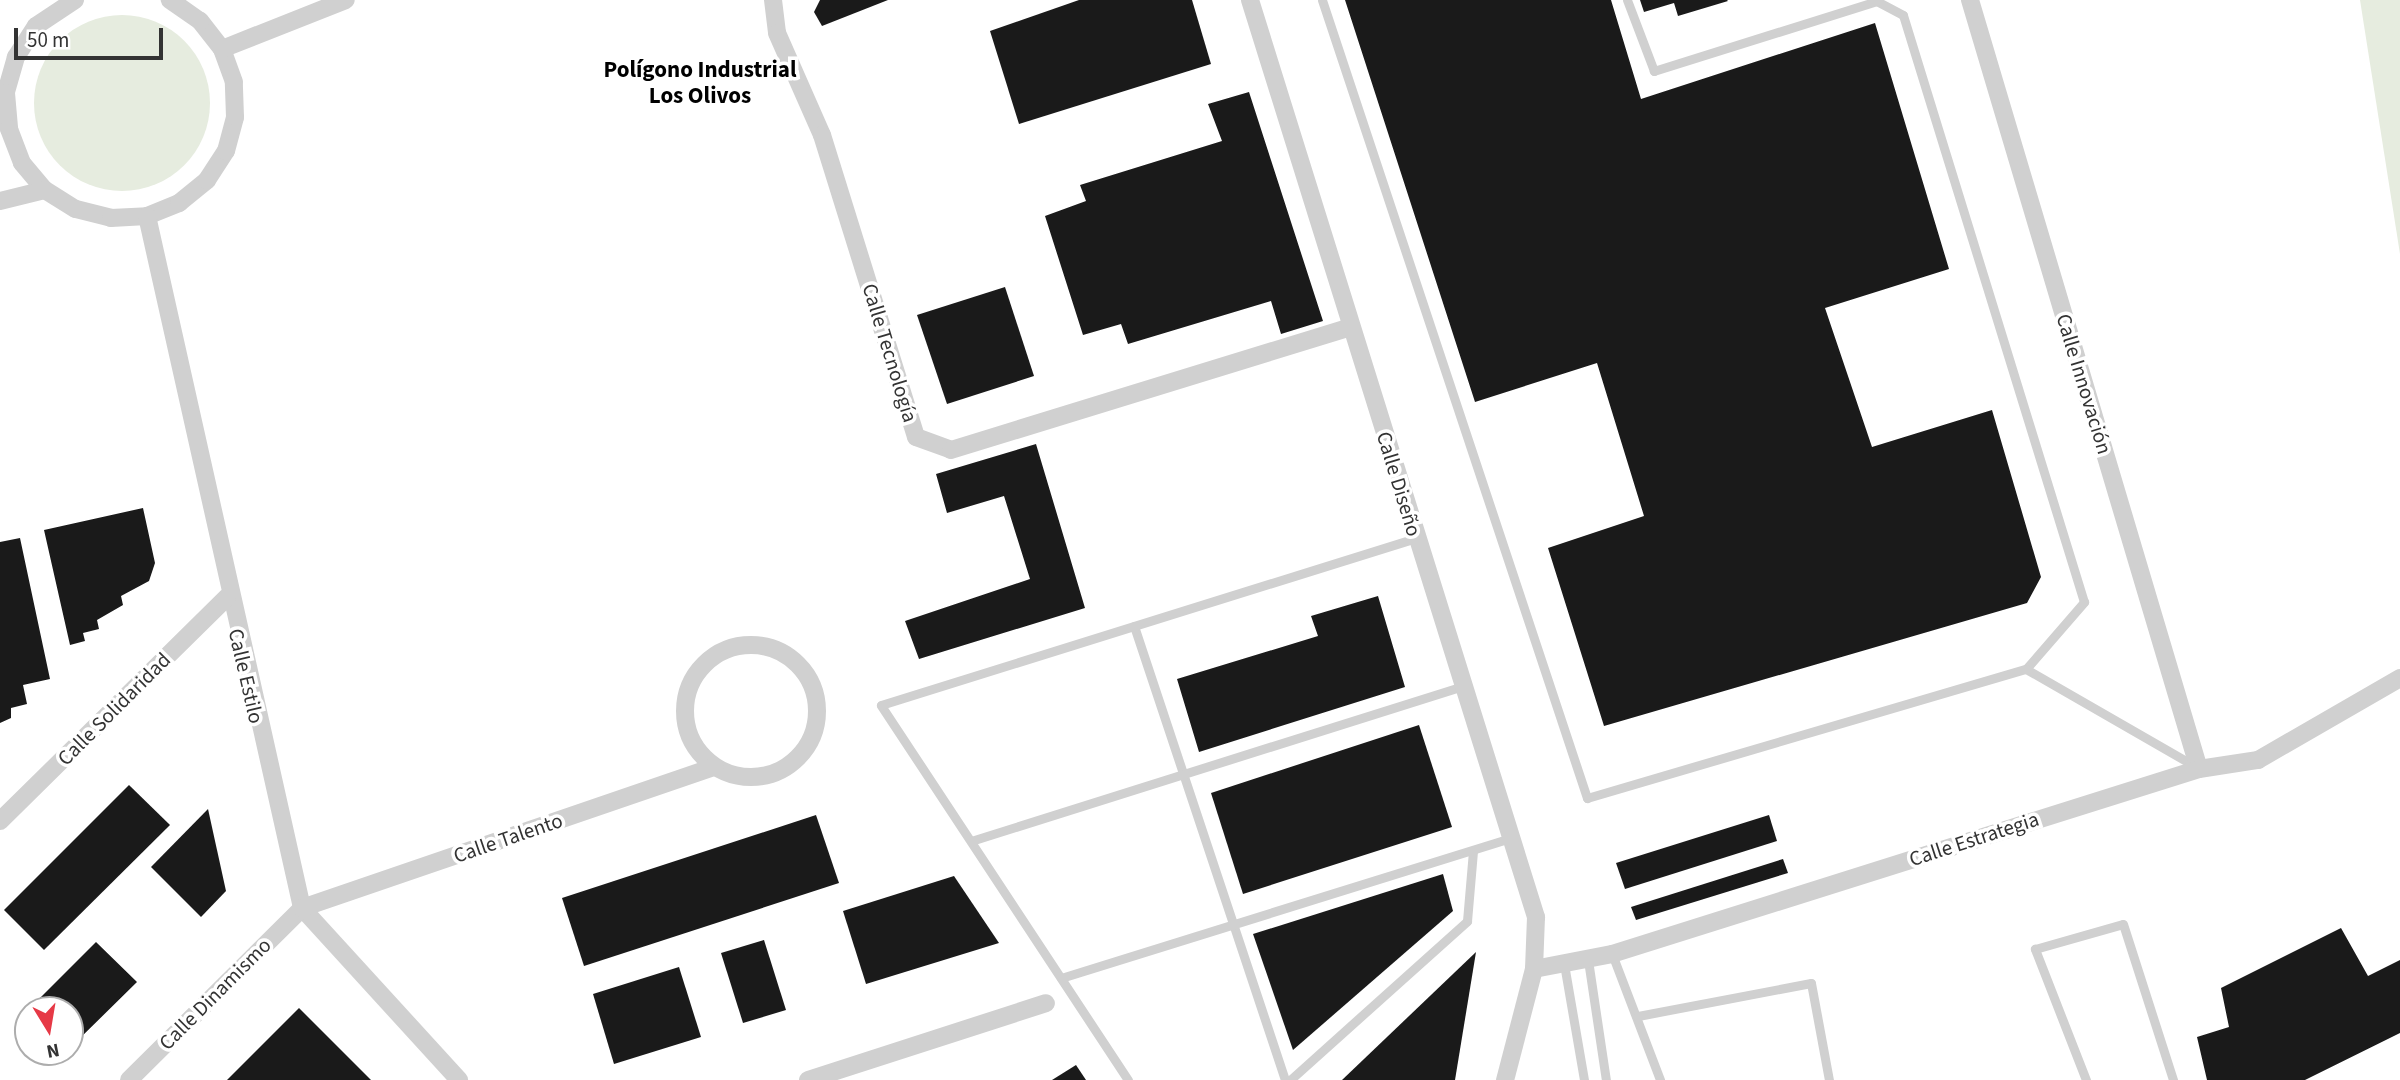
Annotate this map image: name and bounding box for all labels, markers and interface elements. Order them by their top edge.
scale bar [18,14,166,58]
text: 50 m [27,25,69,55]
district label: Polígono Industrial Los Olivos [603,56,797,110]
street label: Calle Tecnología [857,281,923,425]
street label: Calle Innovación [2051,311,2117,457]
street label: Calle Diseño [1371,429,1427,539]
street label: Calle Estilo [223,626,269,726]
street label: Calle Solidaridad [52,647,176,771]
street label: Calle Estrategia [1906,806,2042,872]
street label: Calle Talento [450,808,566,868]
street label: Calle Dinamismo [154,933,276,1055]
north arrow [14,996,84,1066]
text: N [44,1036,62,1065]

